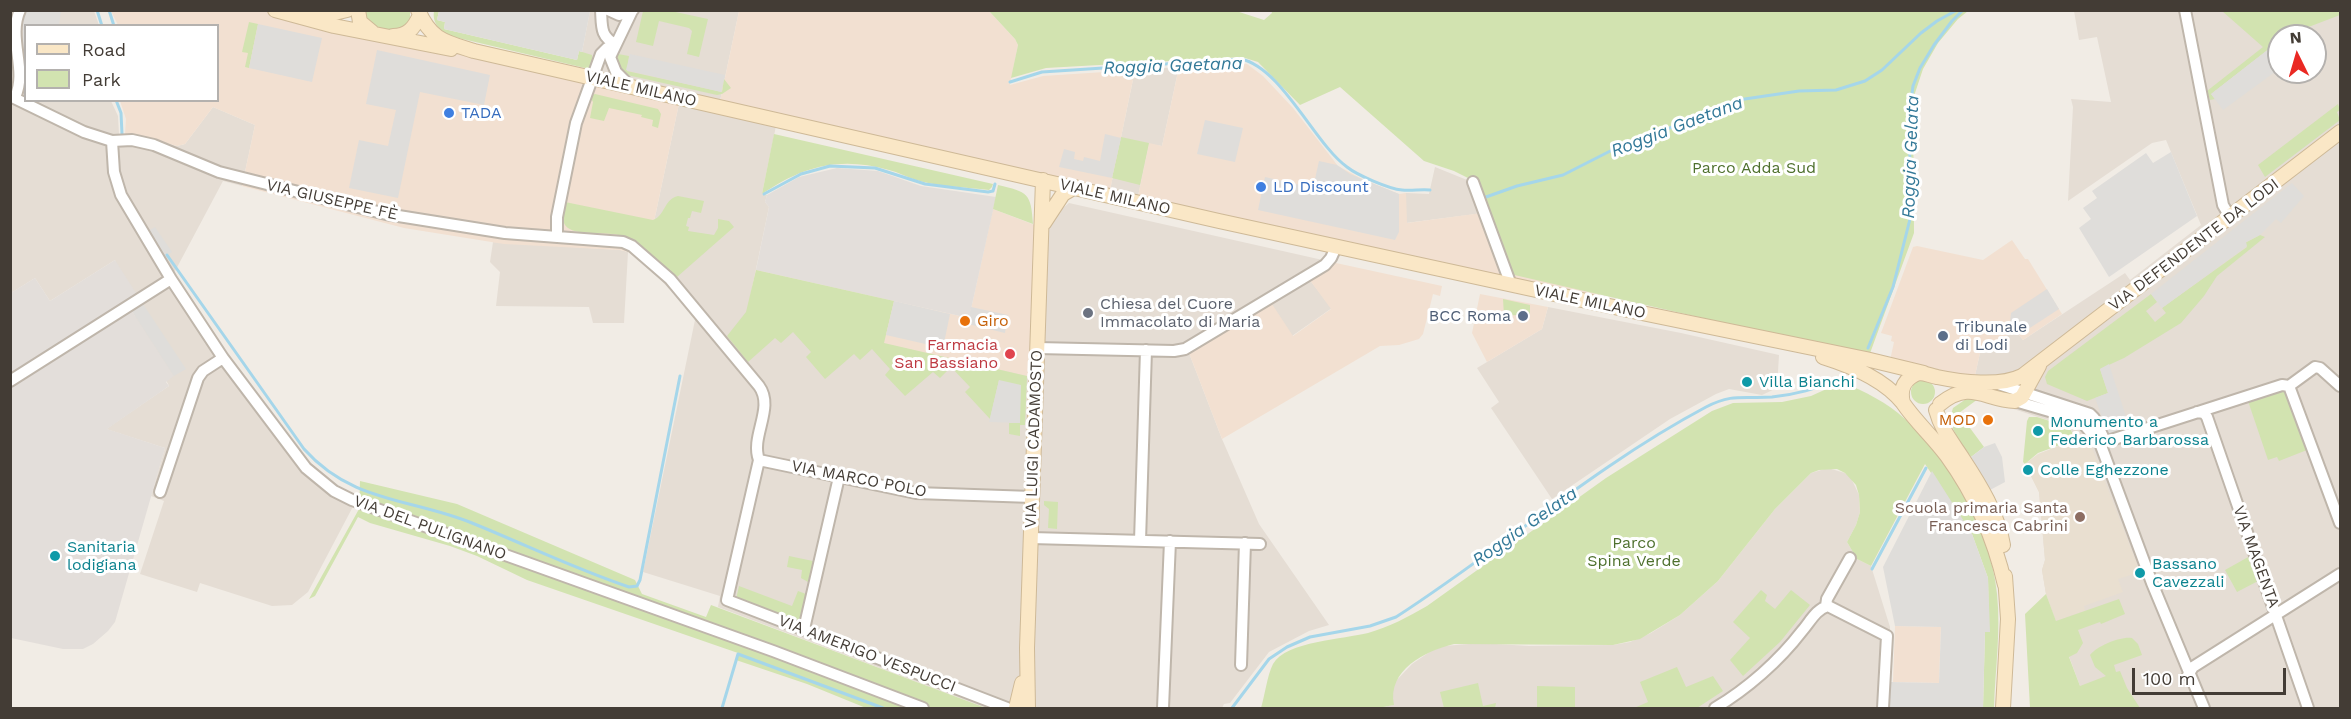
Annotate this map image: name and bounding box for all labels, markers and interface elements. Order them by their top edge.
legend [24,24,219,102]
north arrow [2267,24,2327,84]
text: N [2289,28,2302,48]
text: Road [82,39,126,60]
water label: Roggia Gaetana [1103,53,1243,79]
street label: VIALE MILANO [584,67,698,111]
text: Park [82,69,121,90]
water label: Roggia Gaetana [1608,92,1746,162]
water label: Roggia Gelata [1898,95,1924,219]
place label: TADA [461,103,502,123]
marker: TADA [442,106,456,120]
park label: Parco Adda Sud [1692,158,1816,178]
street label: VIALE MILANO [1058,175,1172,219]
street label: VIA DEFENDENTE DA LODI [2105,175,2283,315]
street label: VIA GIUSEPPE FÈ [264,176,400,224]
place label: LD Discount [1273,177,1369,197]
marker: LD Discount [1254,180,1268,194]
street label: VIALE MILANO [1533,281,1647,323]
place label: Chiesa del Cuore Immacolato di Maria [1100,294,1260,332]
marker: Chiesa del Cuore Immacolato di Maria [1081,306,1095,320]
place label: BCC Roma [1429,306,1511,326]
marker: BCC Roma [1516,309,1530,323]
place label: Giro [977,311,1009,331]
marker: Giro [958,314,972,328]
place label: Tribunale di Lodi [1955,317,2027,355]
marker: Tribunale di Lodi [1936,329,1950,343]
place label: Farmacia San Bassiano [894,335,998,373]
marker: Farmacia San Bassiano [1003,347,1017,361]
street label: VIA LUIGI CADAMOSTO [1021,350,1047,528]
place label: Villa Bianchi [1759,372,1855,392]
marker: Villa Bianchi [1740,375,1754,389]
place label: MOD [1939,410,1976,430]
place label: Monumento a Federico Barbarossa [2050,412,2209,450]
marker: MOD [1981,413,1995,427]
marker: Monumento a Federico Barbarossa [2031,424,2045,438]
street label: VIA MARCO POLO [790,456,928,502]
place label: Colle Eghezzone [2040,460,2169,480]
marker: Colle Eghezzone [2021,463,2035,477]
water label: Roggia Gelata [1468,483,1582,571]
street label: VIA DEL PULIGNANO [351,491,509,565]
place label: Scuola primaria Santa Francesca Cabrini [1895,498,2068,536]
street label: VIA MAGENTA [2229,503,2283,611]
marker: Scuola primaria Santa Francesca Cabrini [2073,510,2087,524]
park label: Parco Spina Verde [1587,533,1681,571]
place label: Sanitaria lodigiana [67,537,137,575]
marker: Sanitaria lodigiana [48,549,62,563]
place label: Bassano Cavezzali [2152,554,2225,592]
marker: Bassano Cavezzali [2133,566,2147,580]
street label: VIA AMERIGO VESPUCCI [776,611,958,697]
scale bar [2135,656,2290,694]
text: 100 m [2143,668,2196,689]

